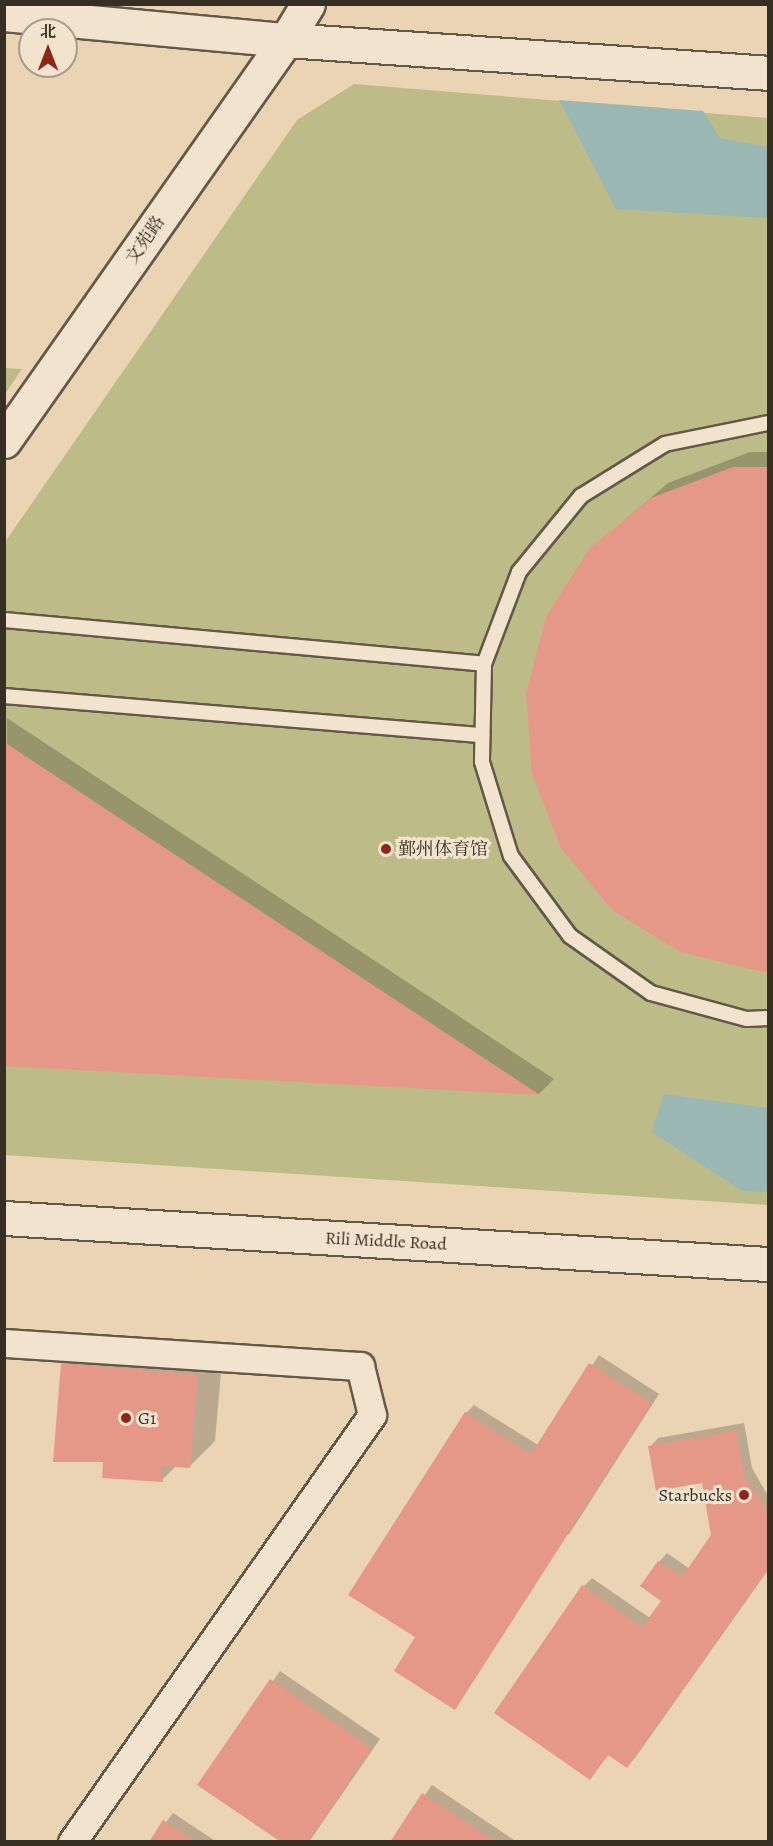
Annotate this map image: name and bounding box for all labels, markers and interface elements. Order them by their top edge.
north arrow [18,18,78,78]
text: 北 [40,21,56,43]
street label: 文苑路 [121,212,169,268]
place label: 鄞州体育馆 [398,838,488,860]
marker: 鄞州体育馆 [379,842,393,856]
street label: Rili Middle Road [325,1227,447,1255]
place label: G1 [138,1407,156,1429]
marker: G1 [119,1411,133,1425]
place label: Starbucks [659,1484,732,1506]
marker: Starbucks [737,1488,751,1502]

